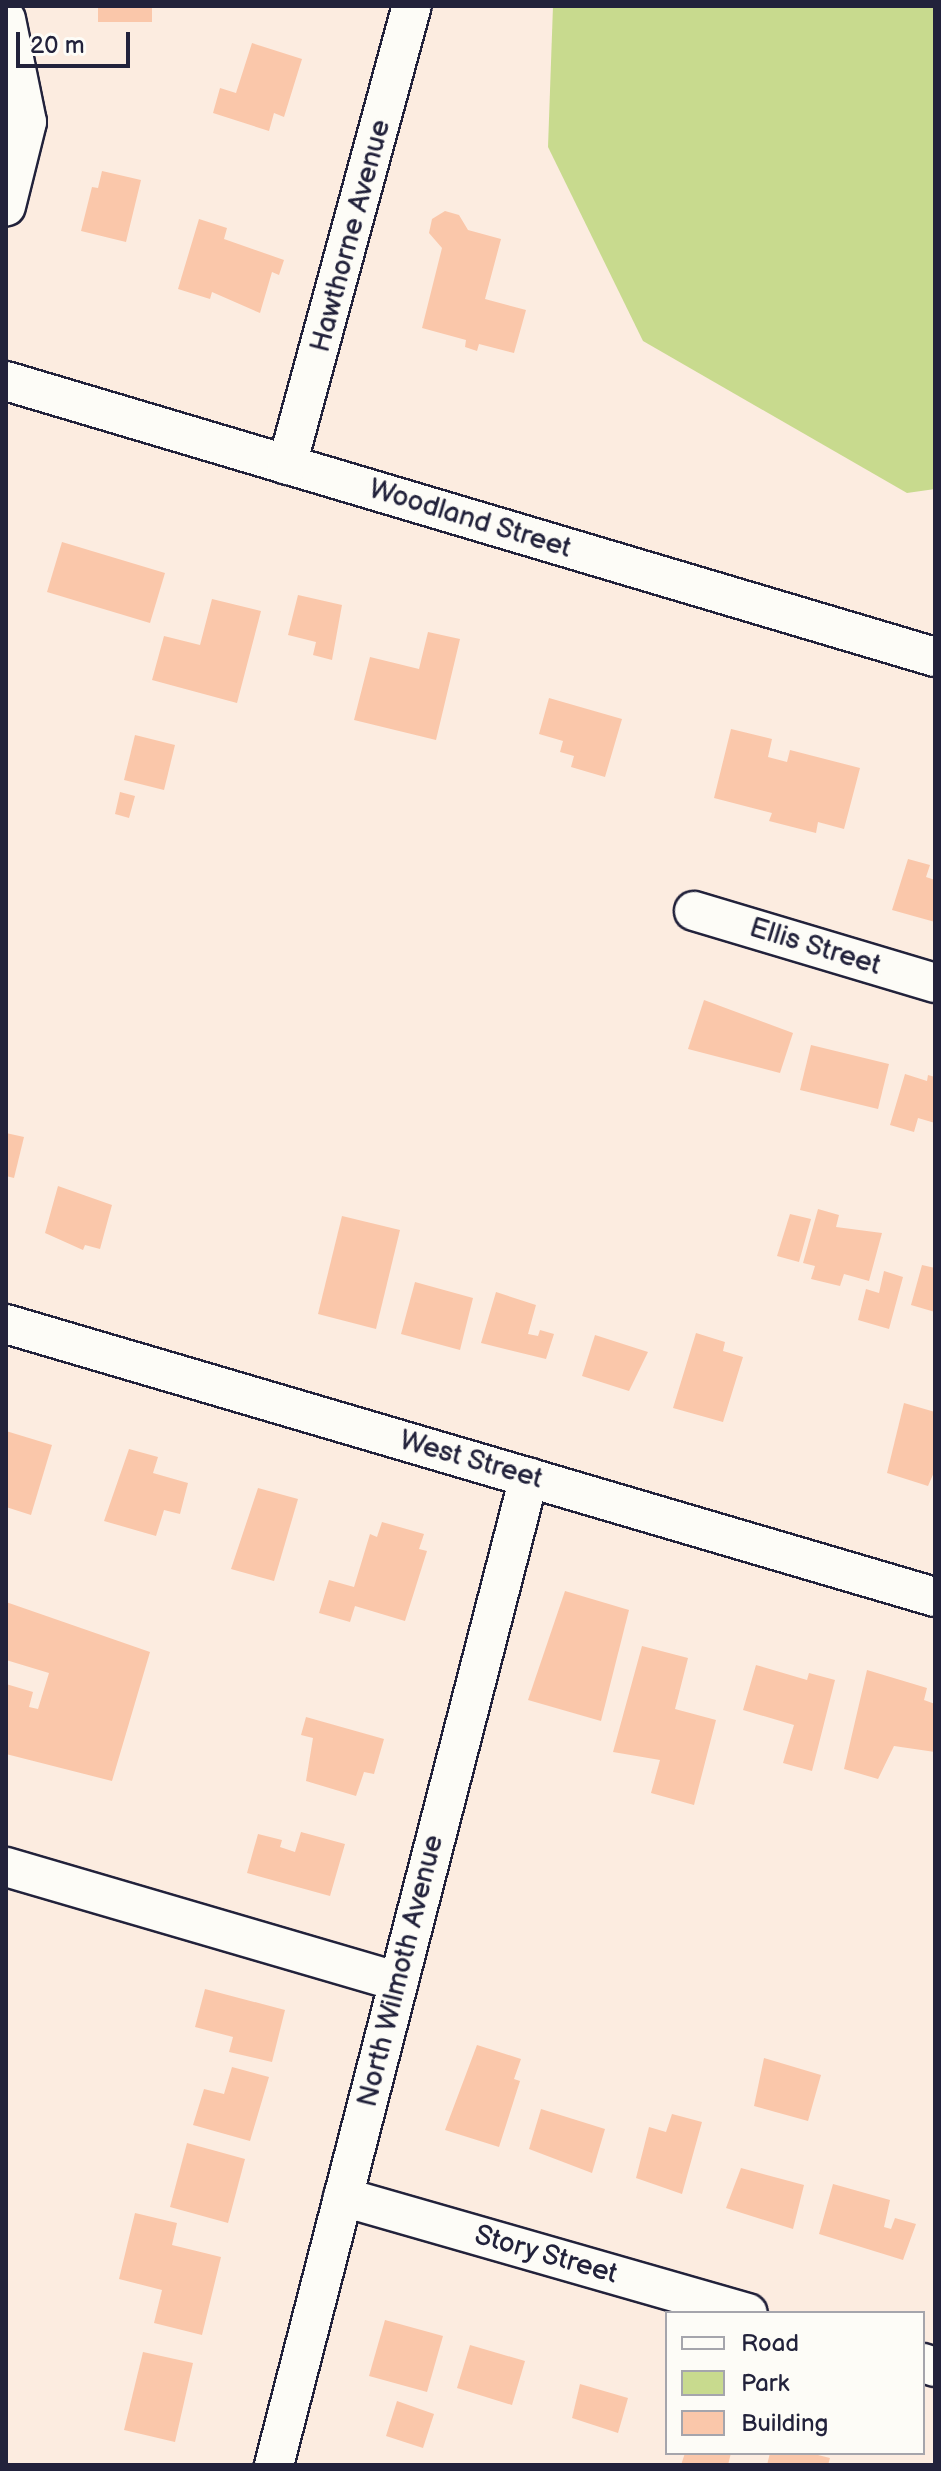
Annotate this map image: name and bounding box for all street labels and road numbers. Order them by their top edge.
street label: Hawthorne Avenue [304,116,398,356]
street label: Woodland Street [365,472,575,566]
street label: Ellis Street [745,911,885,983]
street label: West Street [396,1424,546,1496]
street label: North Wilmoth Avenue [351,1831,451,2111]
street label: Story Street [470,2218,622,2292]

